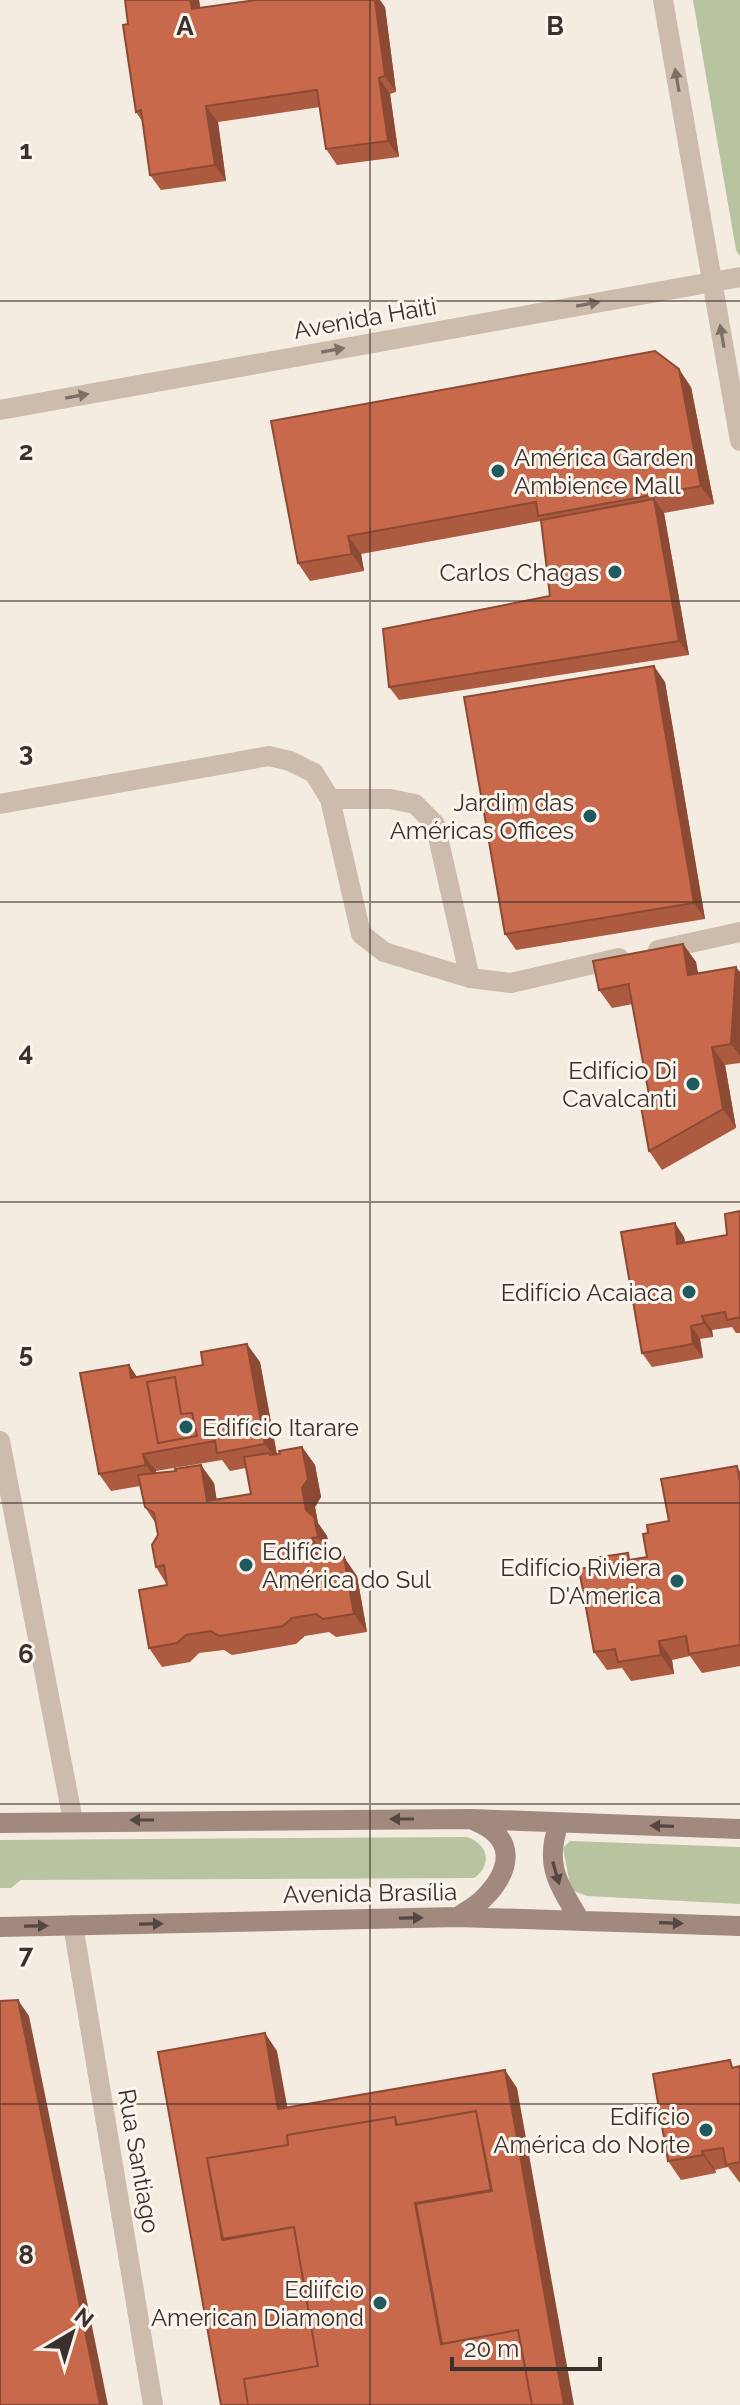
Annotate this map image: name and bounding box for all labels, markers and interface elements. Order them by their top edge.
text: A [176,11,194,41]
text: B [546,11,564,41]
one-way arrow [671,68,683,93]
text: 1 [20,135,33,165]
street label: Avenida Haiti [291,291,439,345]
one-way arrow [576,297,601,309]
one-way arrow [716,324,728,349]
one-way arrow [320,343,345,355]
one-way arrow [65,390,90,402]
text: 2 [19,436,33,466]
place label: América Garden Ambience Mall [514,443,694,500]
marker: América Garden Ambience Mall [489,462,507,480]
place label: Carlos Chagas [439,558,599,587]
marker: Carlos Chagas [606,563,624,581]
text: 3 [19,737,33,767]
place label: Jardim das Américas Offices [390,788,574,845]
marker: Jardim das Américas Offices [581,807,599,825]
text: 4 [19,1037,33,1067]
place label: Edifício Di Cavalcanti [562,1056,677,1113]
marker: Edifício Di Cavalcanti [684,1075,702,1093]
place label: Edifício Acaiaca [501,1278,673,1307]
marker: Edifício Acaiaca [680,1283,698,1301]
text: 5 [19,1338,33,1368]
place label: Edifício Itarare [202,1413,359,1442]
marker: Edifício Itarare [177,1418,195,1436]
place label: Edifício América do Sul [262,1537,432,1594]
place label: Edifício Riviera D'America [500,1553,661,1610]
marker: Edifício América do Sul [237,1556,255,1574]
marker: Edifício Riviera D'America [668,1572,686,1590]
text: 6 [18,1639,34,1669]
one-way arrow [389,1813,414,1825]
one-way arrow [129,1814,154,1826]
one-way arrow [649,1820,674,1833]
one-way arrow [550,1861,563,1885]
street label: Avenida Brasília [283,1877,457,1909]
one-way arrow [399,1911,424,1924]
one-way arrow [658,1916,684,1929]
one-way arrow [139,1917,164,1930]
one-way arrow [24,1920,49,1932]
text: 7 [19,1939,34,1969]
street label: Rua Santiago [112,2087,166,2235]
place label: Edifício América do Norte [493,2102,690,2159]
marker: Edifício América do Norte [697,2121,715,2139]
text: 8 [18,2240,34,2270]
place label: Ediífcio American Diamond [151,2275,364,2332]
north arrow [32,2293,112,2373]
marker: Ediífcio American Diamond [371,2294,389,2312]
text: N [70,2302,99,2333]
scale bar [452,2321,600,2371]
text: 20 m [464,2334,519,2363]

